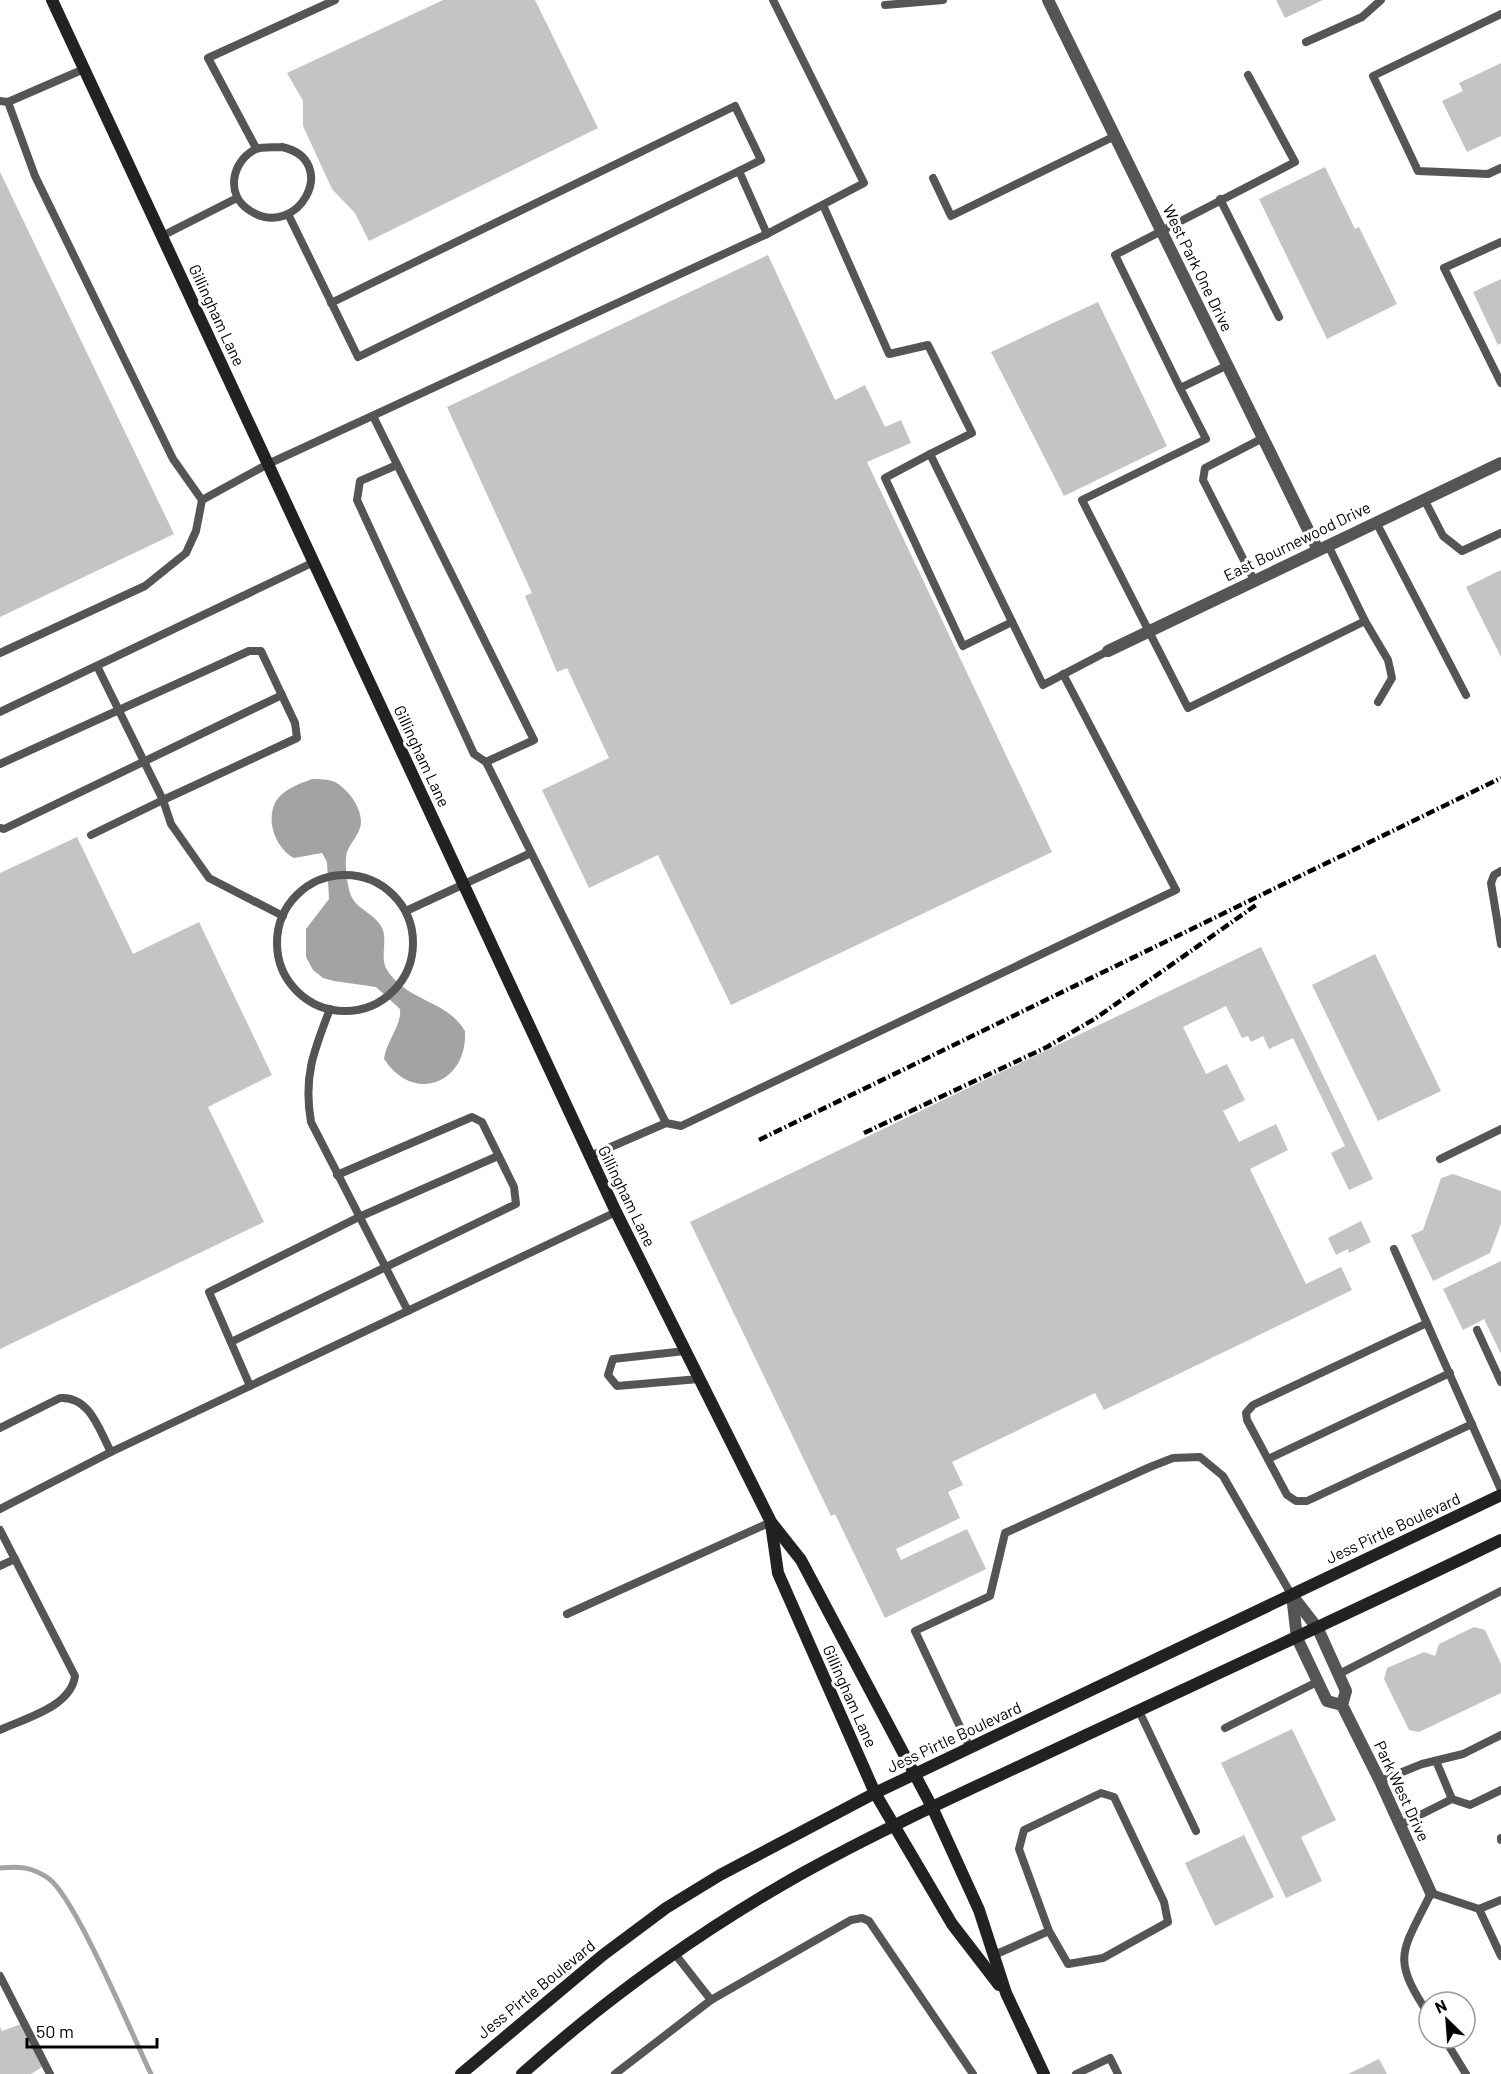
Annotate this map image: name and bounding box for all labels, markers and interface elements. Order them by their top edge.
street label: West Park One Drive [1159,201,1237,334]
street label: Gillingham Lane [186,261,249,369]
street label: East Bournewood Drive [1220,497,1373,584]
street label: Gillingham Lane [391,702,454,810]
street label: Gillingham Lane [595,1142,660,1249]
street label: Jess Pirtle Boulevard [1323,1488,1463,1567]
street label: Gillingham Lane [819,1642,882,1750]
street label: Jess Pirtle Boulevard [884,1697,1024,1776]
street label: Park West Drive [1371,1738,1434,1844]
street label: Jess Pirtle Boulevard [473,1935,598,2042]
north arrow [1417,1990,1477,2050]
text: N [1432,1995,1449,2017]
scale bar [27,2011,158,2049]
text: 50 m [36,2020,74,2042]

